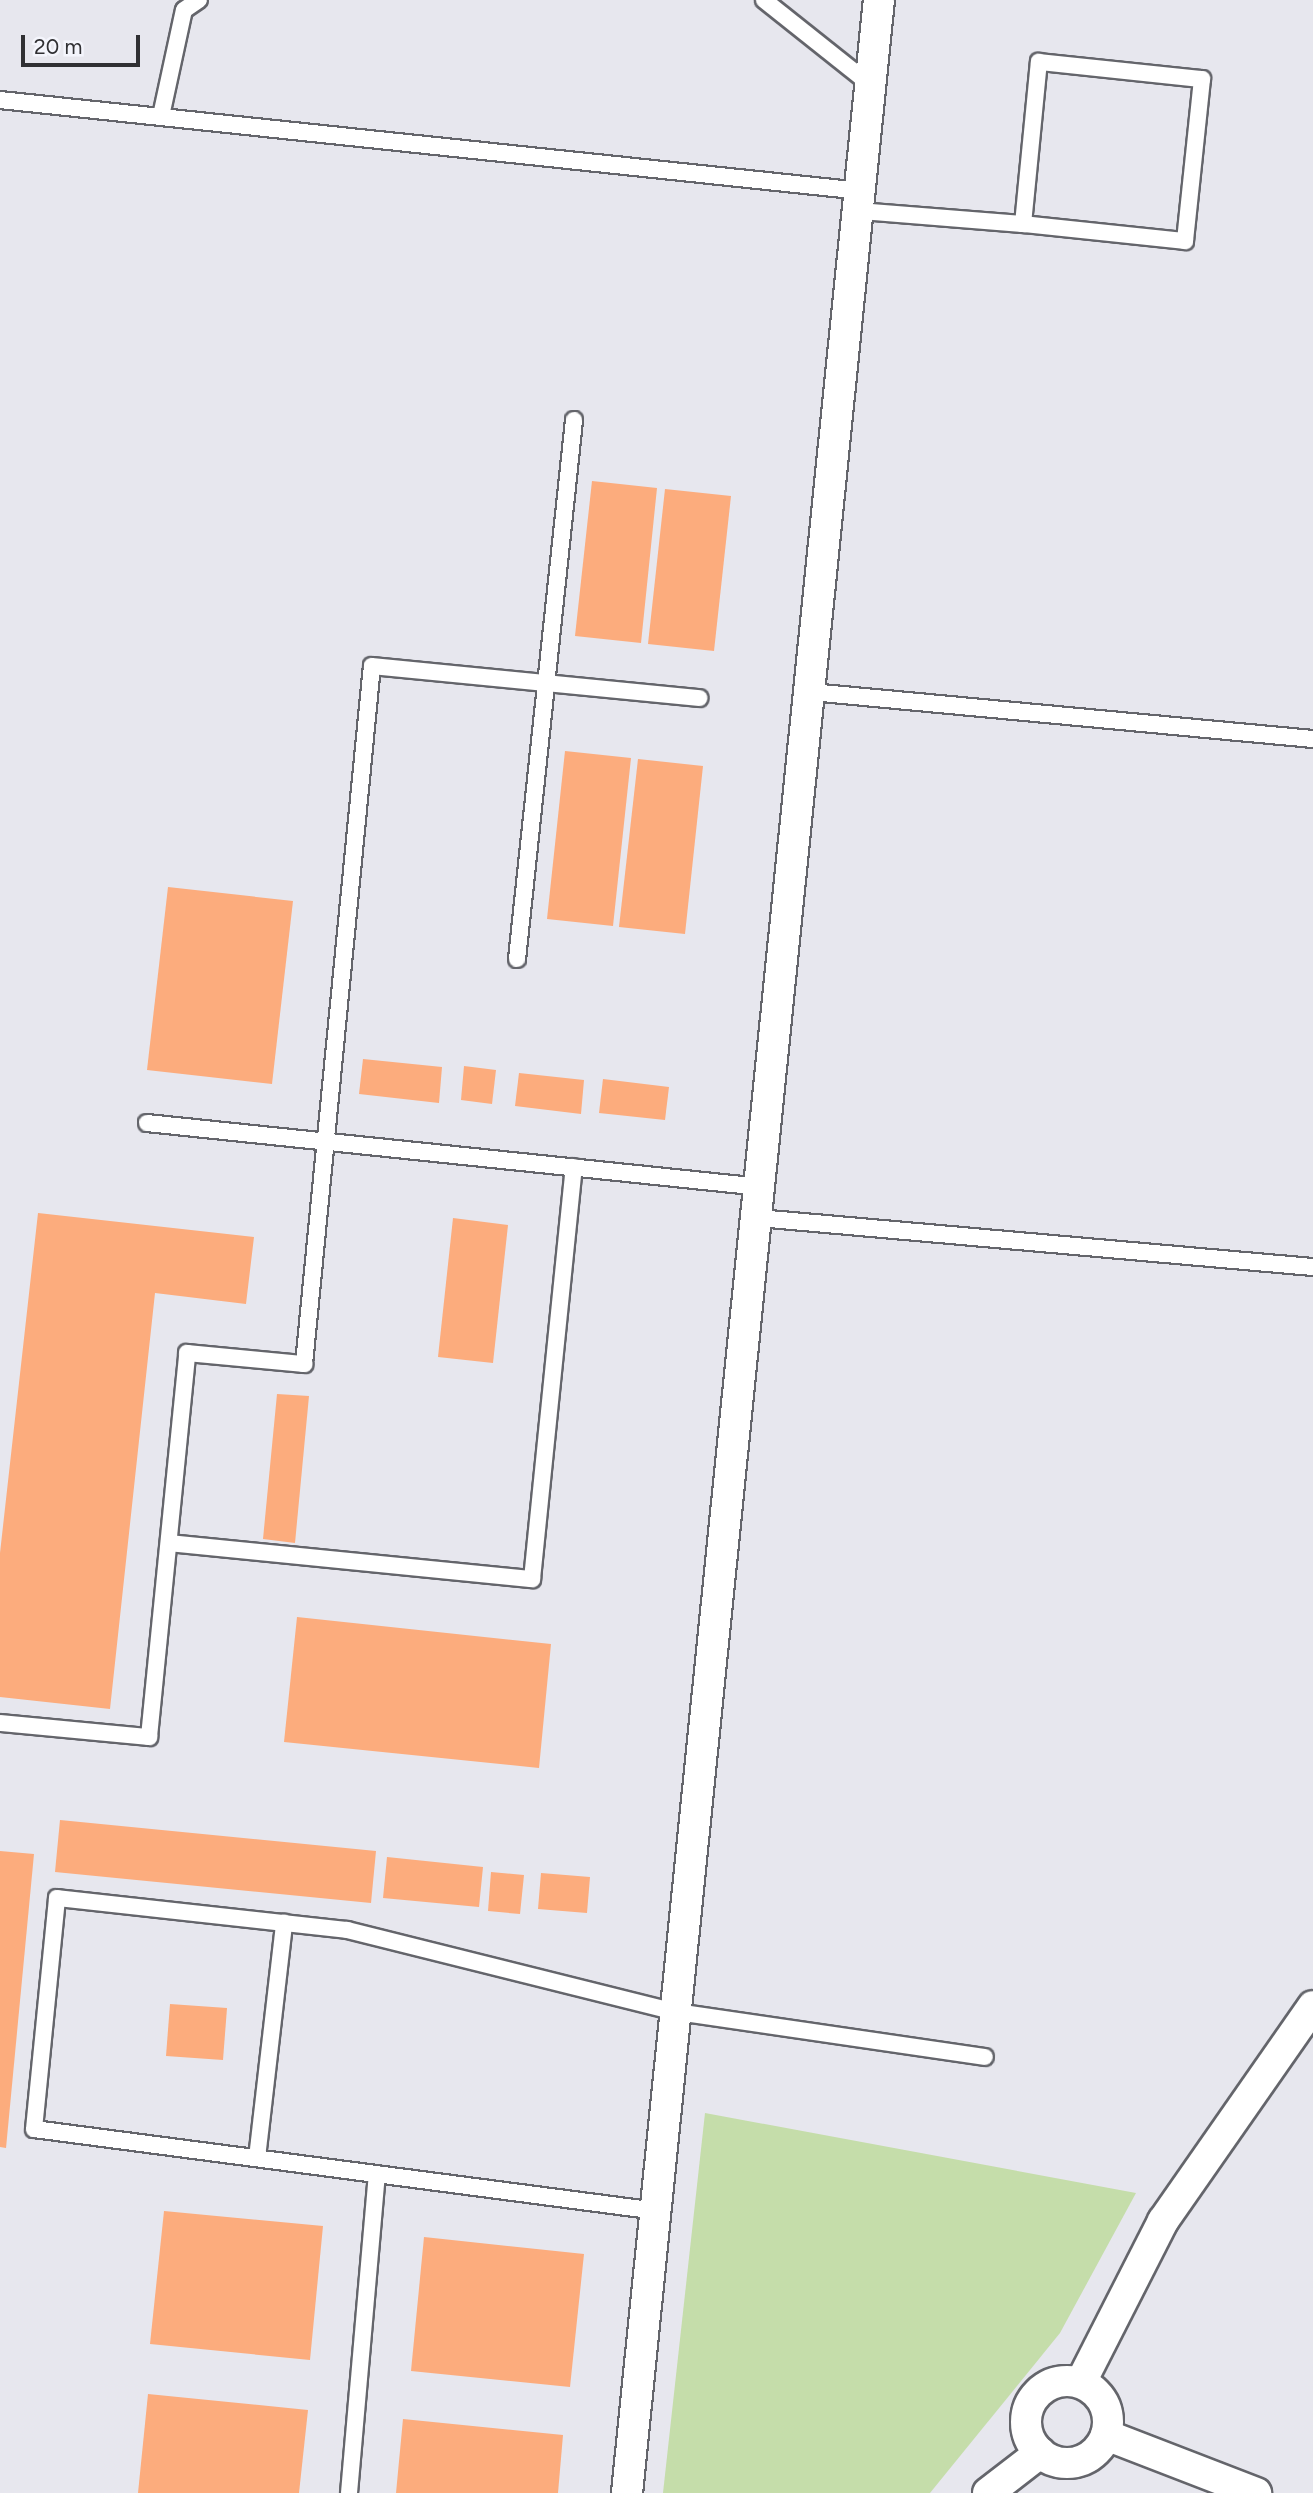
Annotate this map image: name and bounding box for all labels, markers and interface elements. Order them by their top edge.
scale bar [24,21,144,65]
text: 20 m [34,34,82,59]

